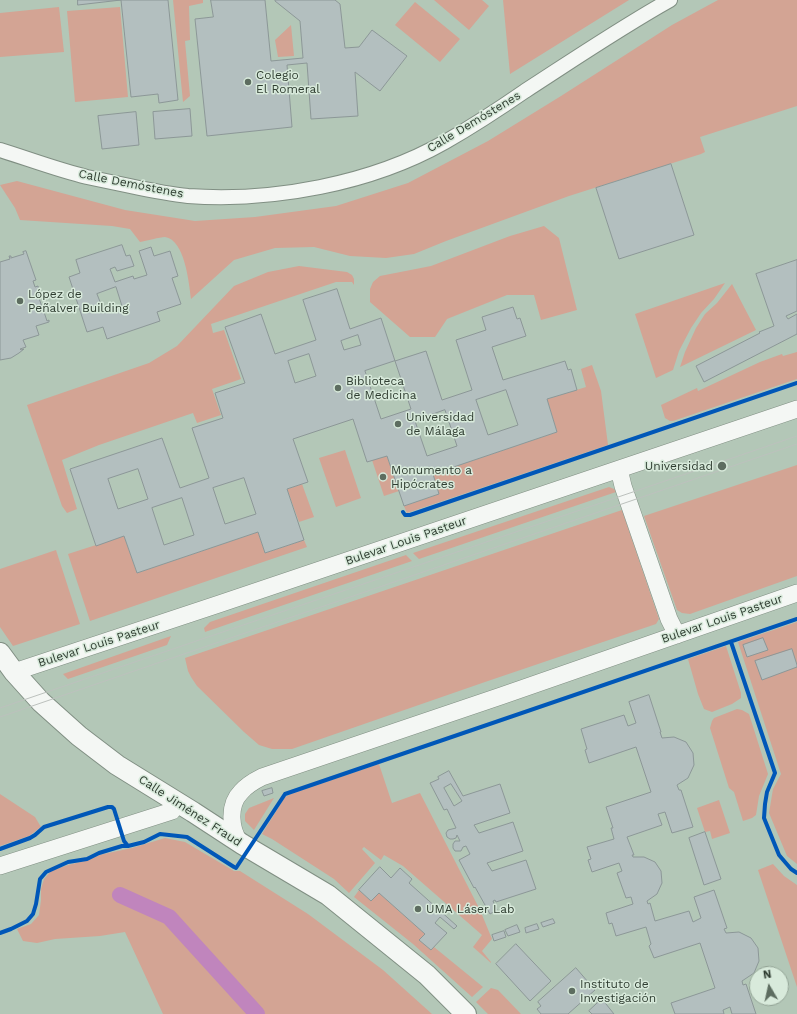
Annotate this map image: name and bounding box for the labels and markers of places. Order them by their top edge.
place label: Colegio El Romeral [256,68,320,96]
marker: Colegio El Romeral [243,77,253,87]
place label: López de Peñalver Building [28,287,129,315]
marker: López de Peñalver Building [15,296,25,306]
place label: Biblioteca de Medicina [346,374,416,402]
marker: Biblioteca de Medicina [333,383,343,393]
place label: Universidad de Málaga [406,410,474,438]
marker: Universidad de Málaga [393,419,403,429]
place label: Universidad [645,459,713,473]
marker: Universidad [716,460,728,472]
place label: Monumento a Hipócrates [391,463,472,491]
marker: Monumento a Hipócrates [378,472,388,482]
place label: UMA Láser Lab [426,902,514,916]
marker: UMA Láser Lab [413,904,423,914]
place label: Instituto de Investigación [580,977,656,1005]
marker: Instituto de Investigación [567,986,577,996]

